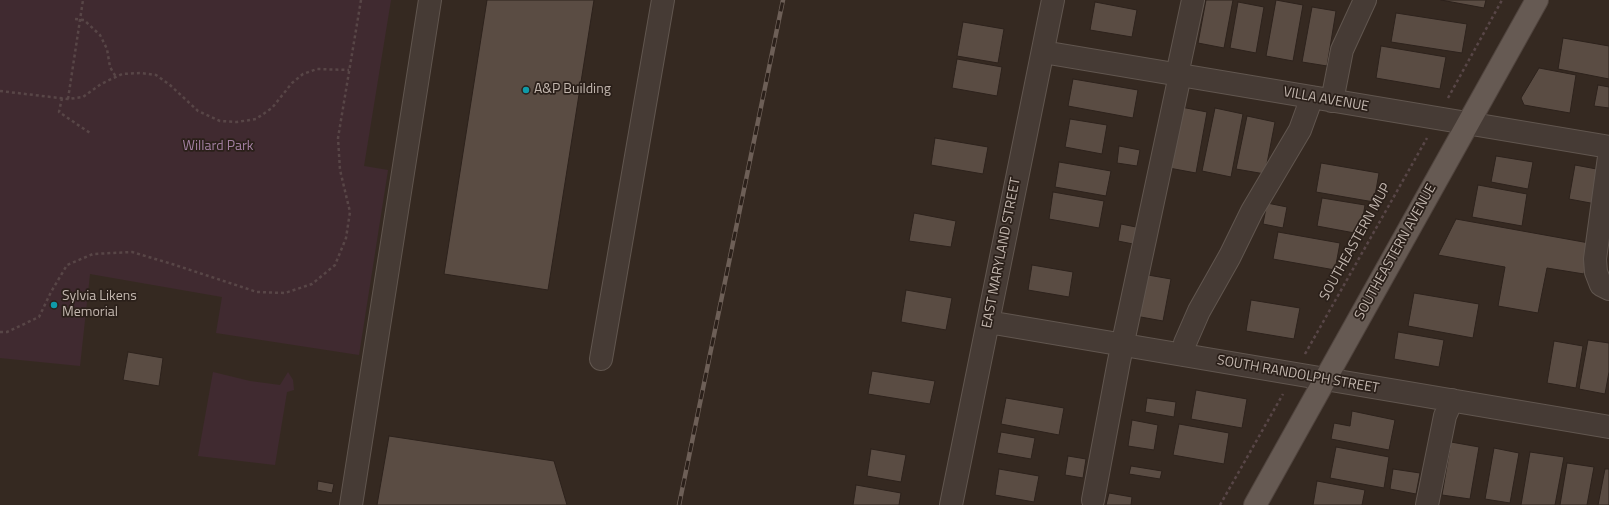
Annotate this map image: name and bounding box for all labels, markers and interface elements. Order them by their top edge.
place label: A&P Building [534,82,611,98]
street label: VILLA AVENUE [1282,84,1370,116]
marker: A&P Building [521,85,531,95]
park label: Willard Park [183,139,253,155]
street label: EAST MARYLAND STREET [979,176,1025,330]
street label: SOUTHEASTERN MUP [1317,180,1395,304]
street label: SOUTHEASTERN AVENUE [1352,181,1440,323]
place label: Sylvia Likens Memorial [62,289,137,322]
marker: Sylvia Likens Memorial [49,300,59,310]
street label: SOUTH RANDOLPH STREET [1216,352,1380,398]

